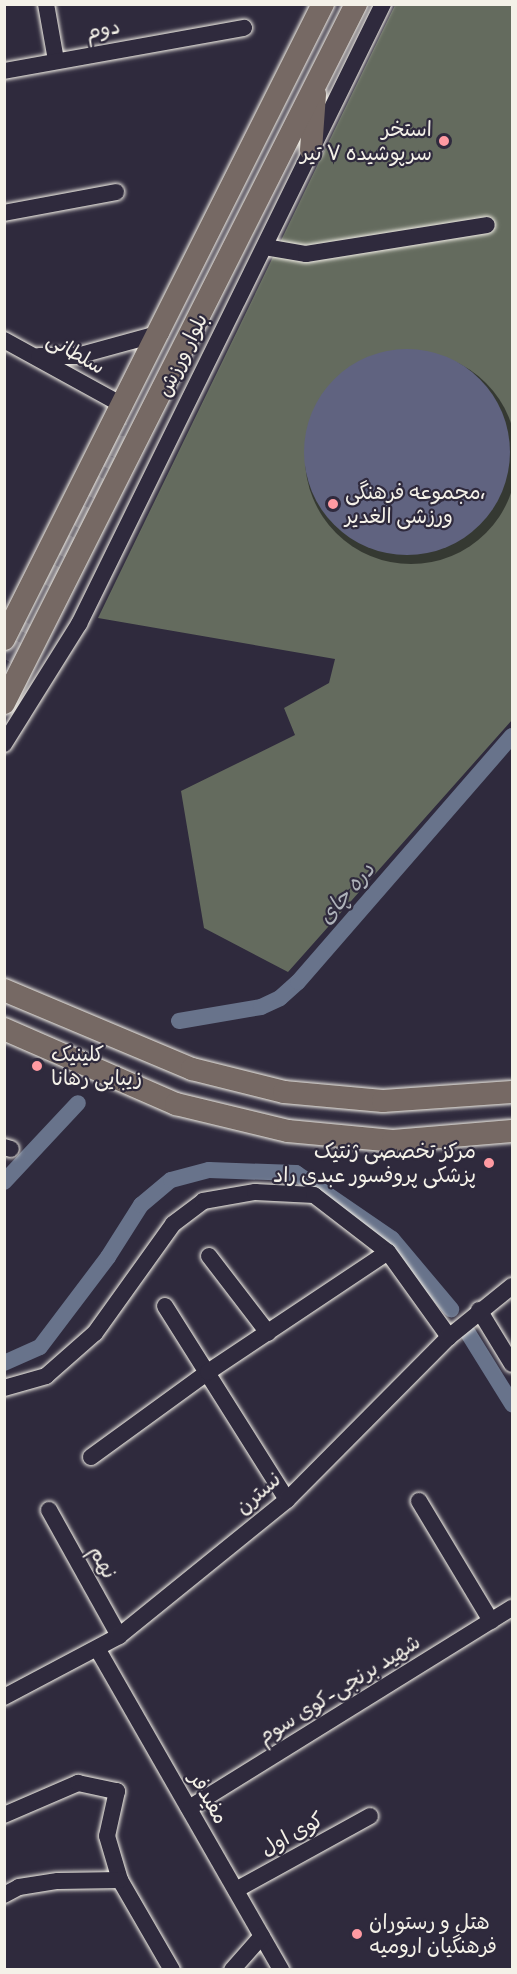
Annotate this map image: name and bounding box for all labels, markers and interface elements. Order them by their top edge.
street label: دوم [84,14,122,44]
place label: استخر سرپوشیده ۷ تیر [300,116,432,166]
marker: استخر سرپوشیده ۷ تیر [437,134,451,148]
street label: بلوار ورزش [151,309,213,401]
street label: سلطانی [42,326,110,380]
place label: مجموعه فرهنگی، ورزشی الغدیر [345,479,486,529]
marker: مجموعه فرهنگی، ورزشی الغدیر [326,497,340,511]
water label: دره چای [312,857,380,929]
place label: کلینیک زیبایی رهانا [51,1041,142,1091]
marker: کلینیک زیبایی رهانا [28,1057,46,1075]
place label: مرکز تخصصی ژنتیک پزشکی پروفسور عبدی راد [273,1138,476,1188]
marker: مرکز تخصصی ژنتیک پزشکی پروفسور عبدی راد [480,1154,498,1172]
street label: نسترن [230,1466,286,1520]
street label: نهم [84,1541,122,1583]
street label: شهید برنجی-کوی سوم [253,1629,425,1749]
street label: مفیدفر [184,1768,234,1828]
street label: کوی اول [256,1806,328,1862]
place label: هتل و رستوران فرهنگیان ارومیه [369,1909,497,1959]
marker: هتل و رستوران فرهنگیان ارومیه [350,1927,364,1941]

